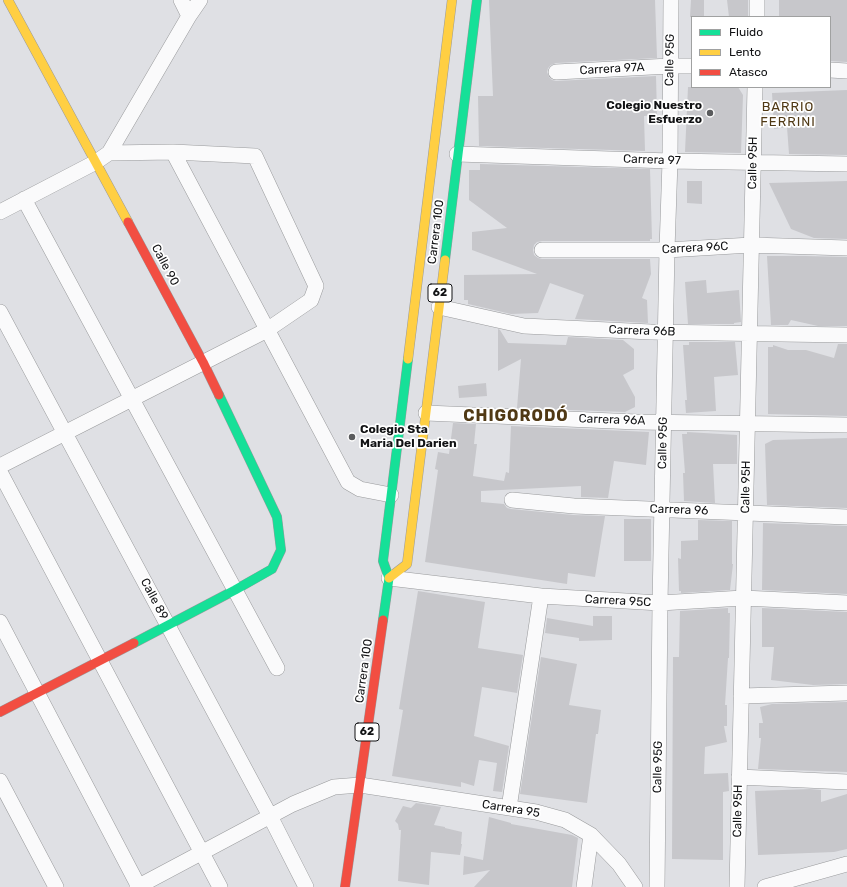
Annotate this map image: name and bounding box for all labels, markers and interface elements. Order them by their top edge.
legend [691,16,831,88]
text: Fluido [729,25,763,39]
street label: Calle 95G [662,34,678,86]
text: Lento [729,45,761,59]
street label: Carrera 97A [579,60,645,78]
text: Atasco [729,65,768,79]
place label: Colegio Nuestro Esfuerzo [606,99,702,127]
district label: BARRIO FERRINI [760,99,816,130]
marker: Colegio Nuestro Esfuerzo [705,108,715,118]
street label: Calle 95H [745,136,761,190]
street label: Carrera 97 [623,152,681,168]
street label: Carrera 100 [425,199,447,265]
street label: Carrera 96C [661,239,729,257]
street label: Calle 90 [148,242,182,288]
road number: 62 [428,284,452,302]
street label: Carrera 96B [608,323,676,339]
district label: CHIGORODÓ [463,406,569,426]
street label: Carrera 96A [578,412,646,428]
street label: Calle 95G [655,417,671,469]
place label: Colegio Sta Maria Del Darien [360,423,457,451]
marker: Colegio Sta Maria Del Darien [347,432,357,442]
street label: Calle 95H [738,460,754,514]
street label: Carrera 96 [649,502,709,518]
street label: Calle 89 [137,576,171,622]
street label: Carrera 95C [584,592,652,610]
street label: Carrera 100 [352,638,376,704]
road number: 62 [355,723,379,741]
street label: Calle 95G [650,741,666,793]
street label: Calle 95H [730,784,746,838]
street label: Carrera 95 [481,797,541,821]

